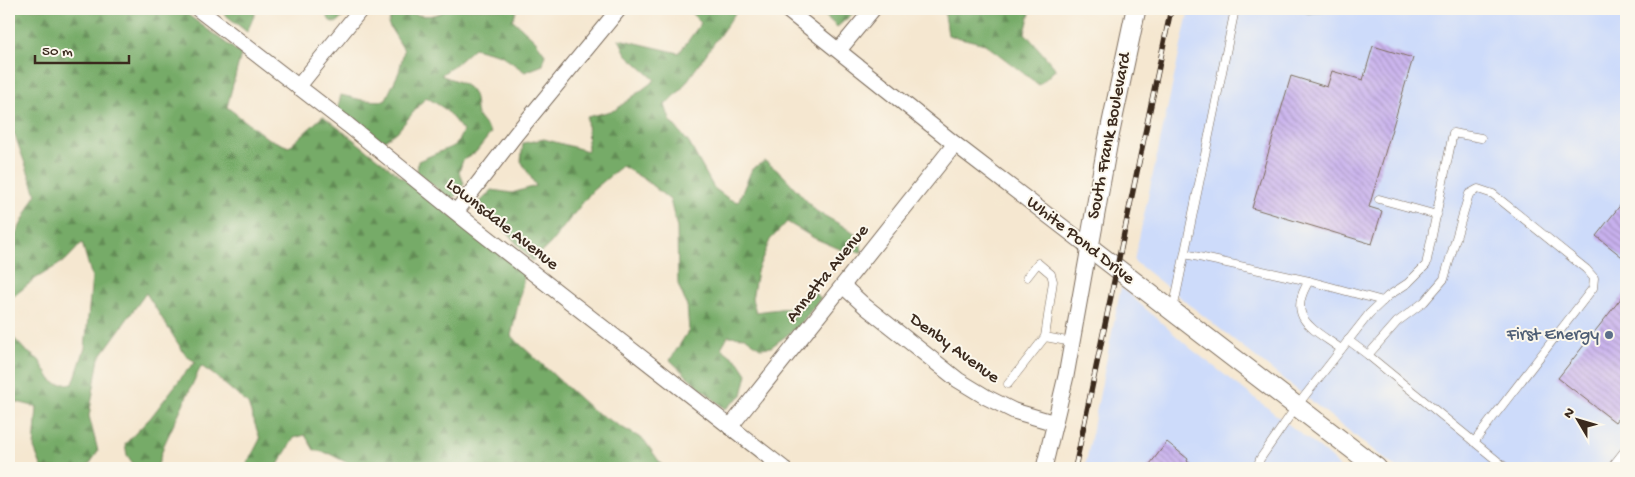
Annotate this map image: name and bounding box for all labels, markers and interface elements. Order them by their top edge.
scale bar [35,32,129,64]
text: 50 m [42,43,73,61]
street label: South Frank Boulevard [1084,50,1137,221]
street label: Lownsdale Avenue [441,174,563,276]
street label: White Pond Drive [1022,192,1139,290]
street label: Annetta Avenue [782,220,874,327]
street label: Denby Avenue [904,309,1004,389]
place label: First Energy [1506,325,1599,346]
marker: First Energy [1603,329,1615,341]
north arrow [1552,394,1602,444]
text: N [1560,405,1579,422]

